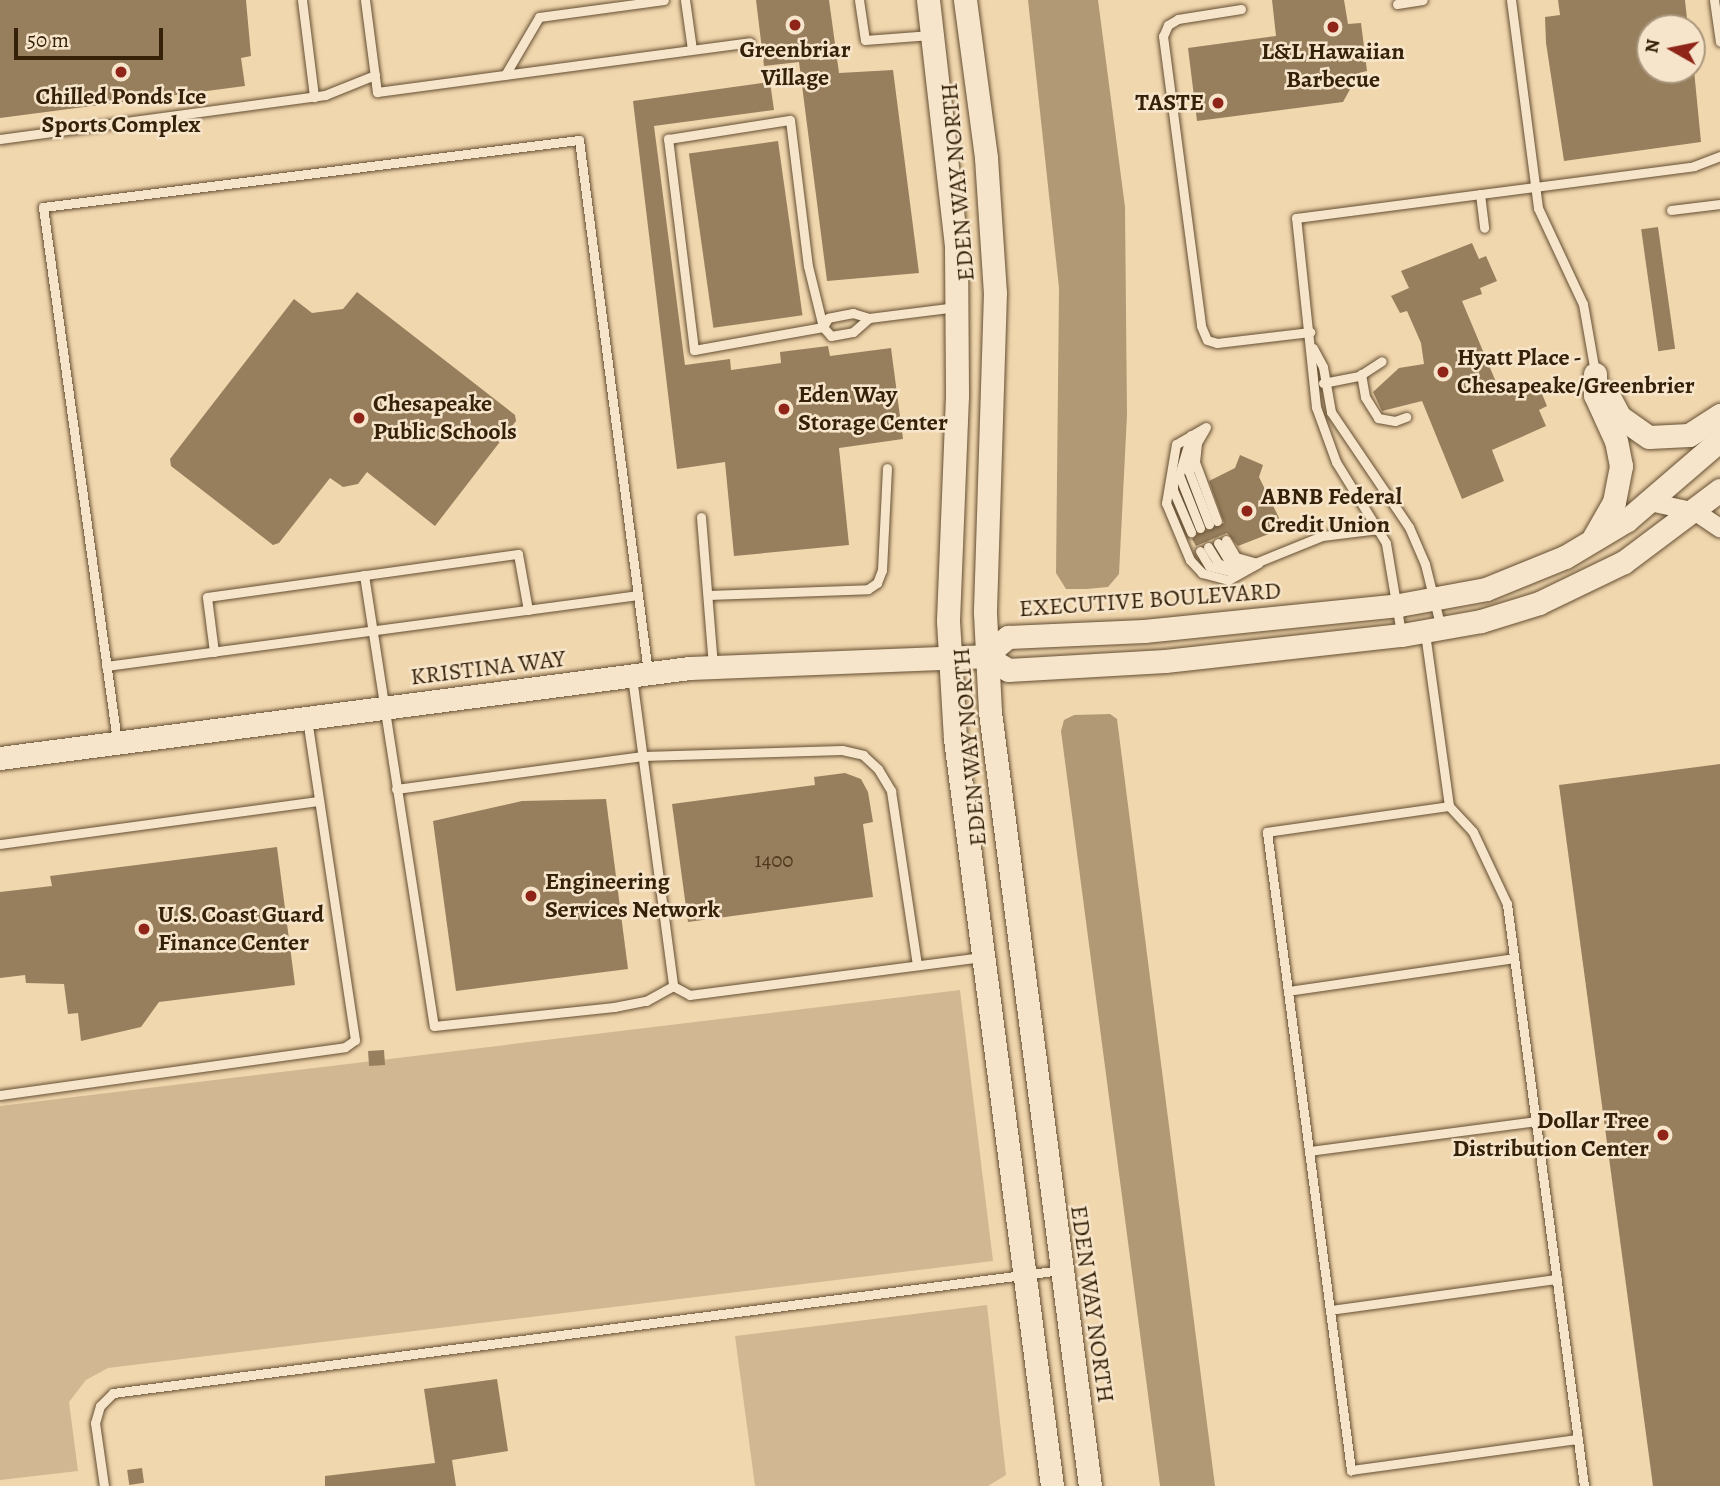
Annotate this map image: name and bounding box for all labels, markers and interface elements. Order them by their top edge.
scale bar [18,14,166,58]
north arrow [1636,14,1706,84]
marker: Greenbriar Village [787,17,803,33]
marker: L&L Hawaiian Barbecue [1325,19,1341,35]
text: 50 m [27,26,69,54]
place label: Greenbriar Village [739,36,851,92]
text: N [1638,37,1666,55]
place label: L&L Hawaiian Barbecue [1261,38,1405,94]
marker: Chilled Ponds Ice Sports Complex [113,64,129,80]
street label: EDEN WAY NORTH [935,82,981,282]
place label: Chilled Ponds Ice Sports Complex [36,83,206,139]
place label: TASTE [1135,89,1204,117]
marker: TASTE [1210,95,1226,111]
place label: Hyatt Place - Chesapeake/Greenbrier [1457,344,1695,400]
marker: Hyatt Place - Chesapeake/Greenbrier [1435,364,1451,380]
place label: Eden Way Storage Center [798,381,948,437]
place label: Chesapeake Public Schools [373,390,517,446]
marker: Eden Way Storage Center [776,401,792,417]
marker: Chesapeake Public Schools [351,410,367,426]
place label: ABNB Federal Credit Union [1261,483,1402,539]
marker: ABNB Federal Credit Union [1239,503,1255,519]
street label: EXECUTIVE BOULEVARD [1018,576,1282,624]
street label: KRISTINA WAY [409,644,567,692]
street label: EDEN WAY NORTH [947,647,993,847]
house number: 1400 [754,847,794,873]
place label: Engineering Services Network [545,868,720,924]
marker: Engineering Services Network [523,888,539,904]
place label: U.S. Coast Guard Finance Center [158,901,325,957]
marker: U.S. Coast Guard Finance Center [136,921,152,937]
place label: Dollar Tree Distribution Center [1452,1107,1649,1163]
marker: Dollar Tree Distribution Center [1655,1127,1671,1143]
street label: EDEN WAY NORTH [1064,1203,1120,1405]

